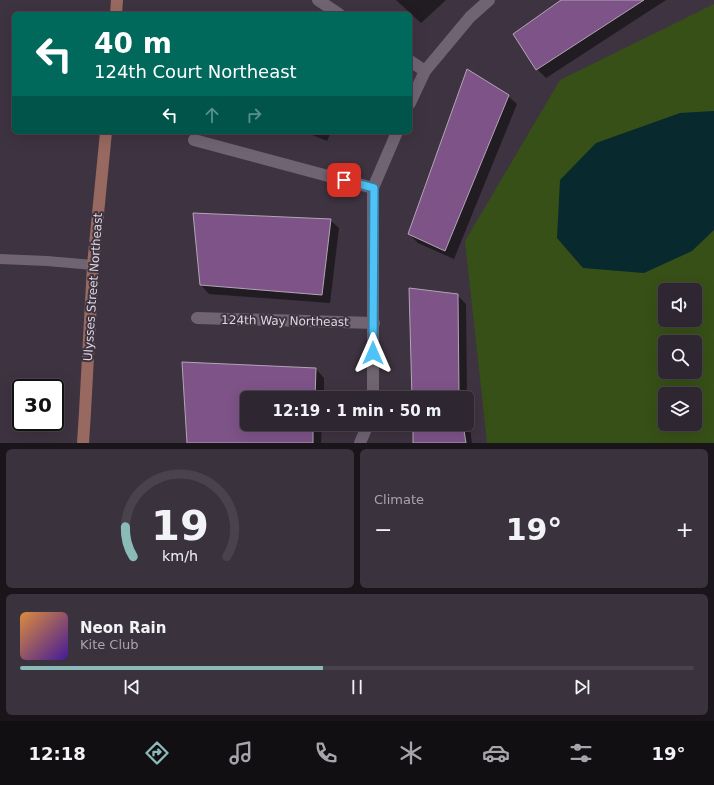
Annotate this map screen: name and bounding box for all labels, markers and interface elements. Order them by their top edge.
text: 40 m [94,27,172,60]
icon: left [28,28,80,80]
text: 124th Court Northeast [94,61,297,82]
icon: left [159,104,181,126]
icon: ahead [201,104,223,126]
icon: right [243,104,265,126]
pin [327,163,361,197]
icon: arrive [333,169,355,191]
street label: Ulysses Street Northeast [81,212,105,362]
map controls [658,283,702,431]
button: sound [658,283,702,327]
street label: 124th Way Northeast [221,313,349,329]
position arrow [352,332,394,374]
button: search [658,335,702,379]
speed limit sign: 30 [12,379,64,431]
button: layers [658,387,702,431]
text: 12:19 · 1 min · 50 m [273,402,441,420]
text: Climate [374,492,424,507]
text: 19 [151,500,209,549]
text: 19° [506,512,562,547]
text: − [374,517,392,542]
text: + [676,517,694,542]
text: km/h [162,547,198,563]
text: Neon Rain [80,619,166,637]
text: Kite Club [80,637,139,652]
icon: previous [121,676,143,698]
icon: pause [346,676,368,698]
icon: next [571,676,593,698]
icon: directions [143,739,171,767]
icon: music [227,739,255,767]
icon: phone [312,739,340,767]
icon: climate [397,739,425,767]
icon: car [482,739,510,767]
icon: filters [567,739,595,767]
text: 12:18 [28,743,86,764]
text: 19° [652,743,686,764]

